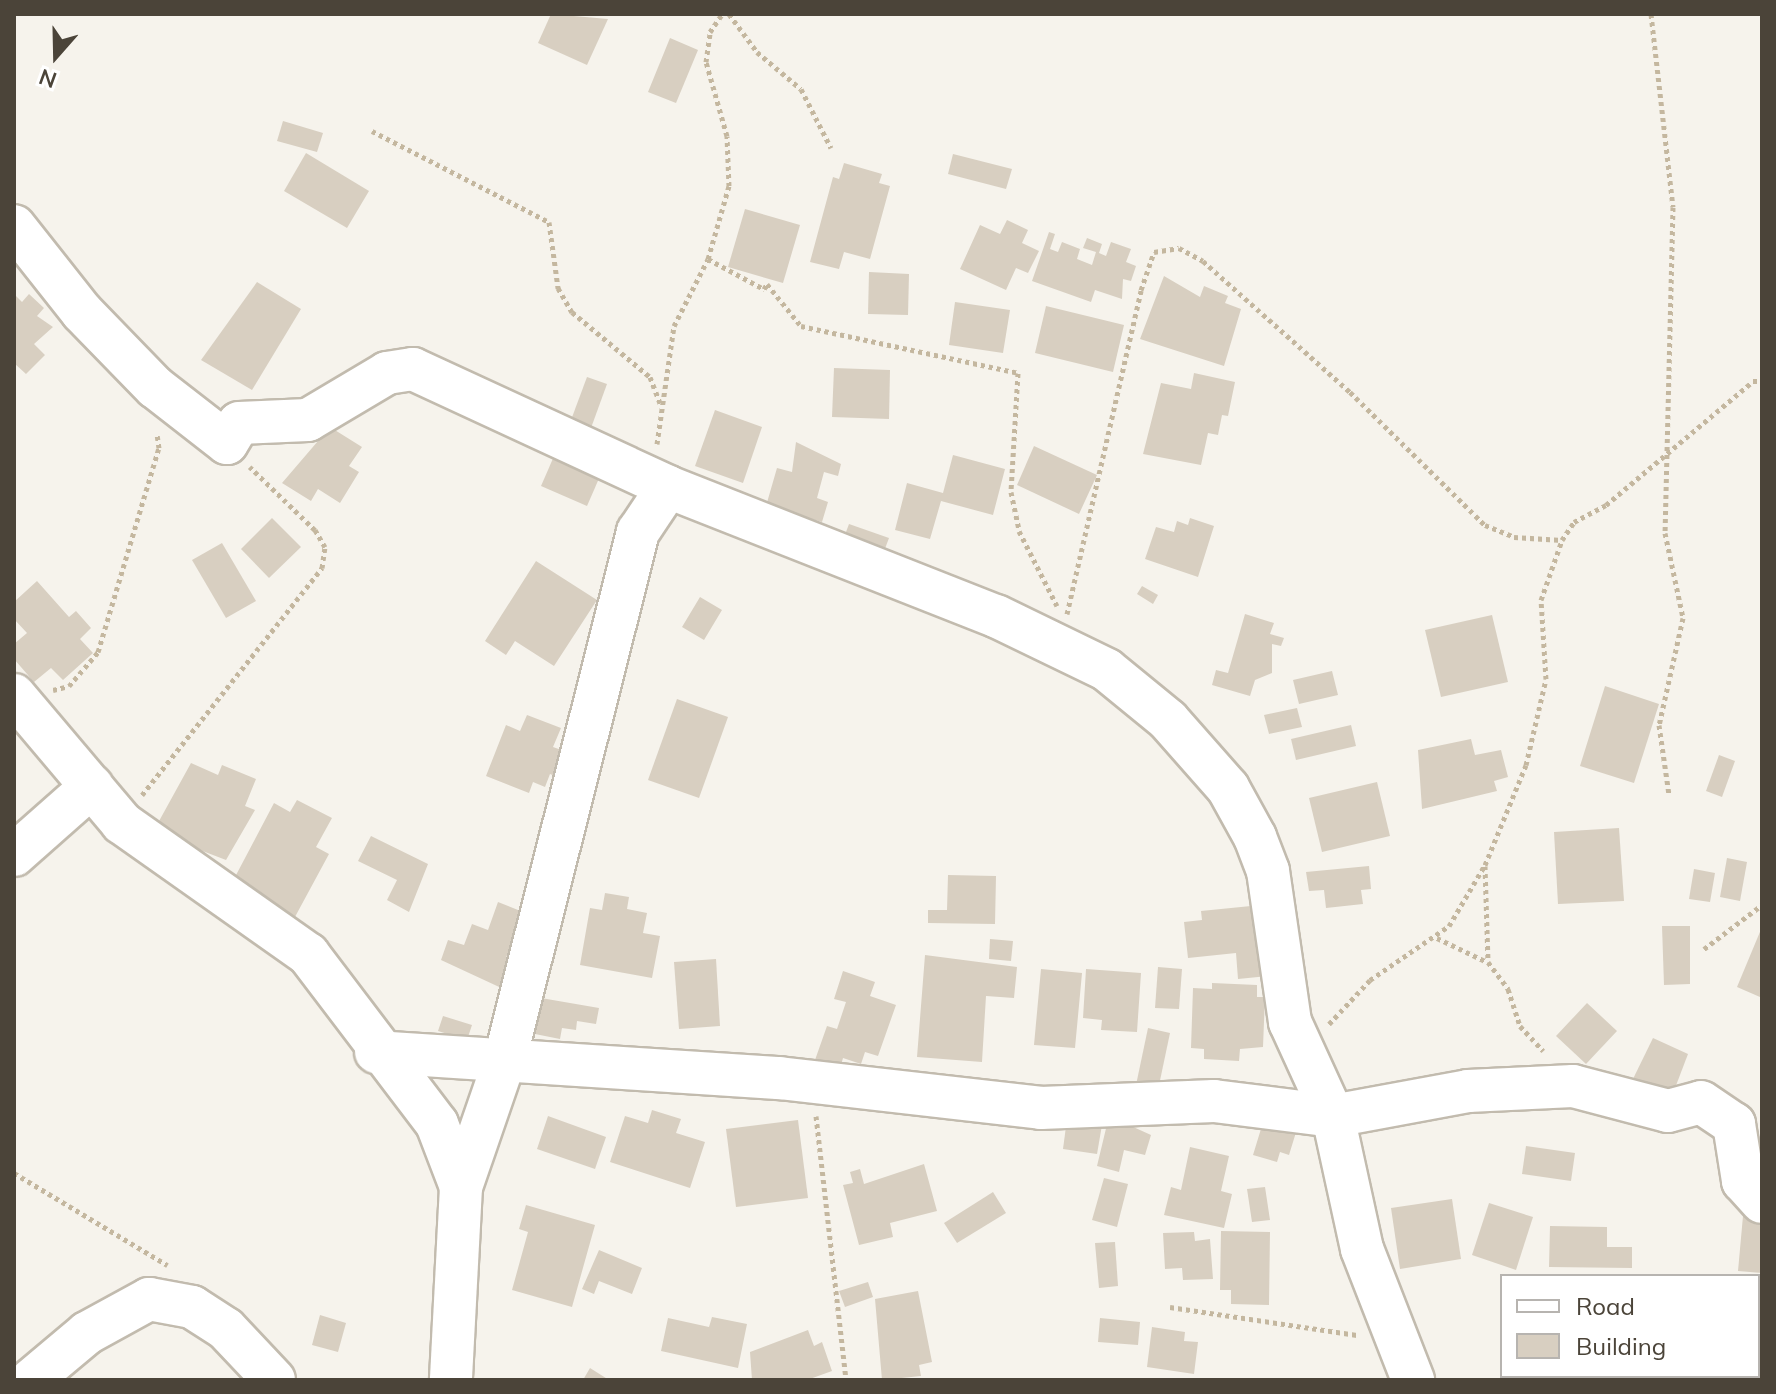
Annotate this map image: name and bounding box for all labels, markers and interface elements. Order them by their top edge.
north arrow [16,16,96,96]
text: N [35,63,60,95]
legend [1500,1274,1760,1378]
text: Road [1576,1291,1635,1321]
text: Building [1576,1331,1666,1361]

